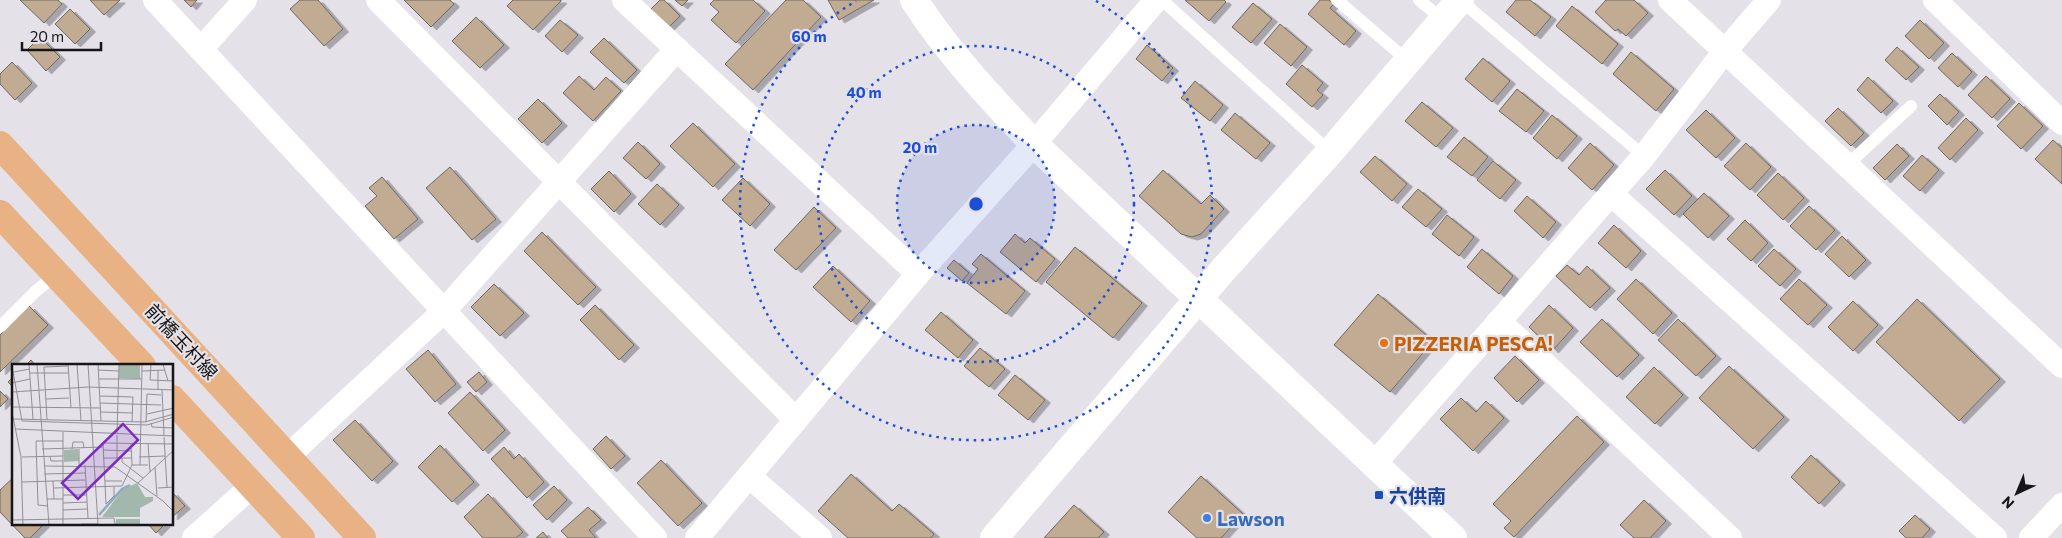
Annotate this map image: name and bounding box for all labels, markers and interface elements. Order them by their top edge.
scale bar [22,20,101,52]
text: 20 m [30,27,64,45]
text: 60 m [791,27,827,45]
text: 40 m [846,83,882,101]
text: 20 m [903,138,937,156]
centre of rings [967,195,985,213]
street label: 前橋玉村線 [141,298,223,384]
place label: PIZZERIA PESCA! [1394,332,1553,355]
marker: PIZZERIA PESCA! [1378,337,1390,349]
inset map [12,364,174,526]
north arrow [1992,468,2042,518]
place label: 六供南 [1389,484,1446,507]
marker: 六供南 [1373,489,1385,501]
text: N [1998,493,2017,512]
place label: Lawson [1217,507,1285,530]
marker: Lawson [1201,512,1213,524]

